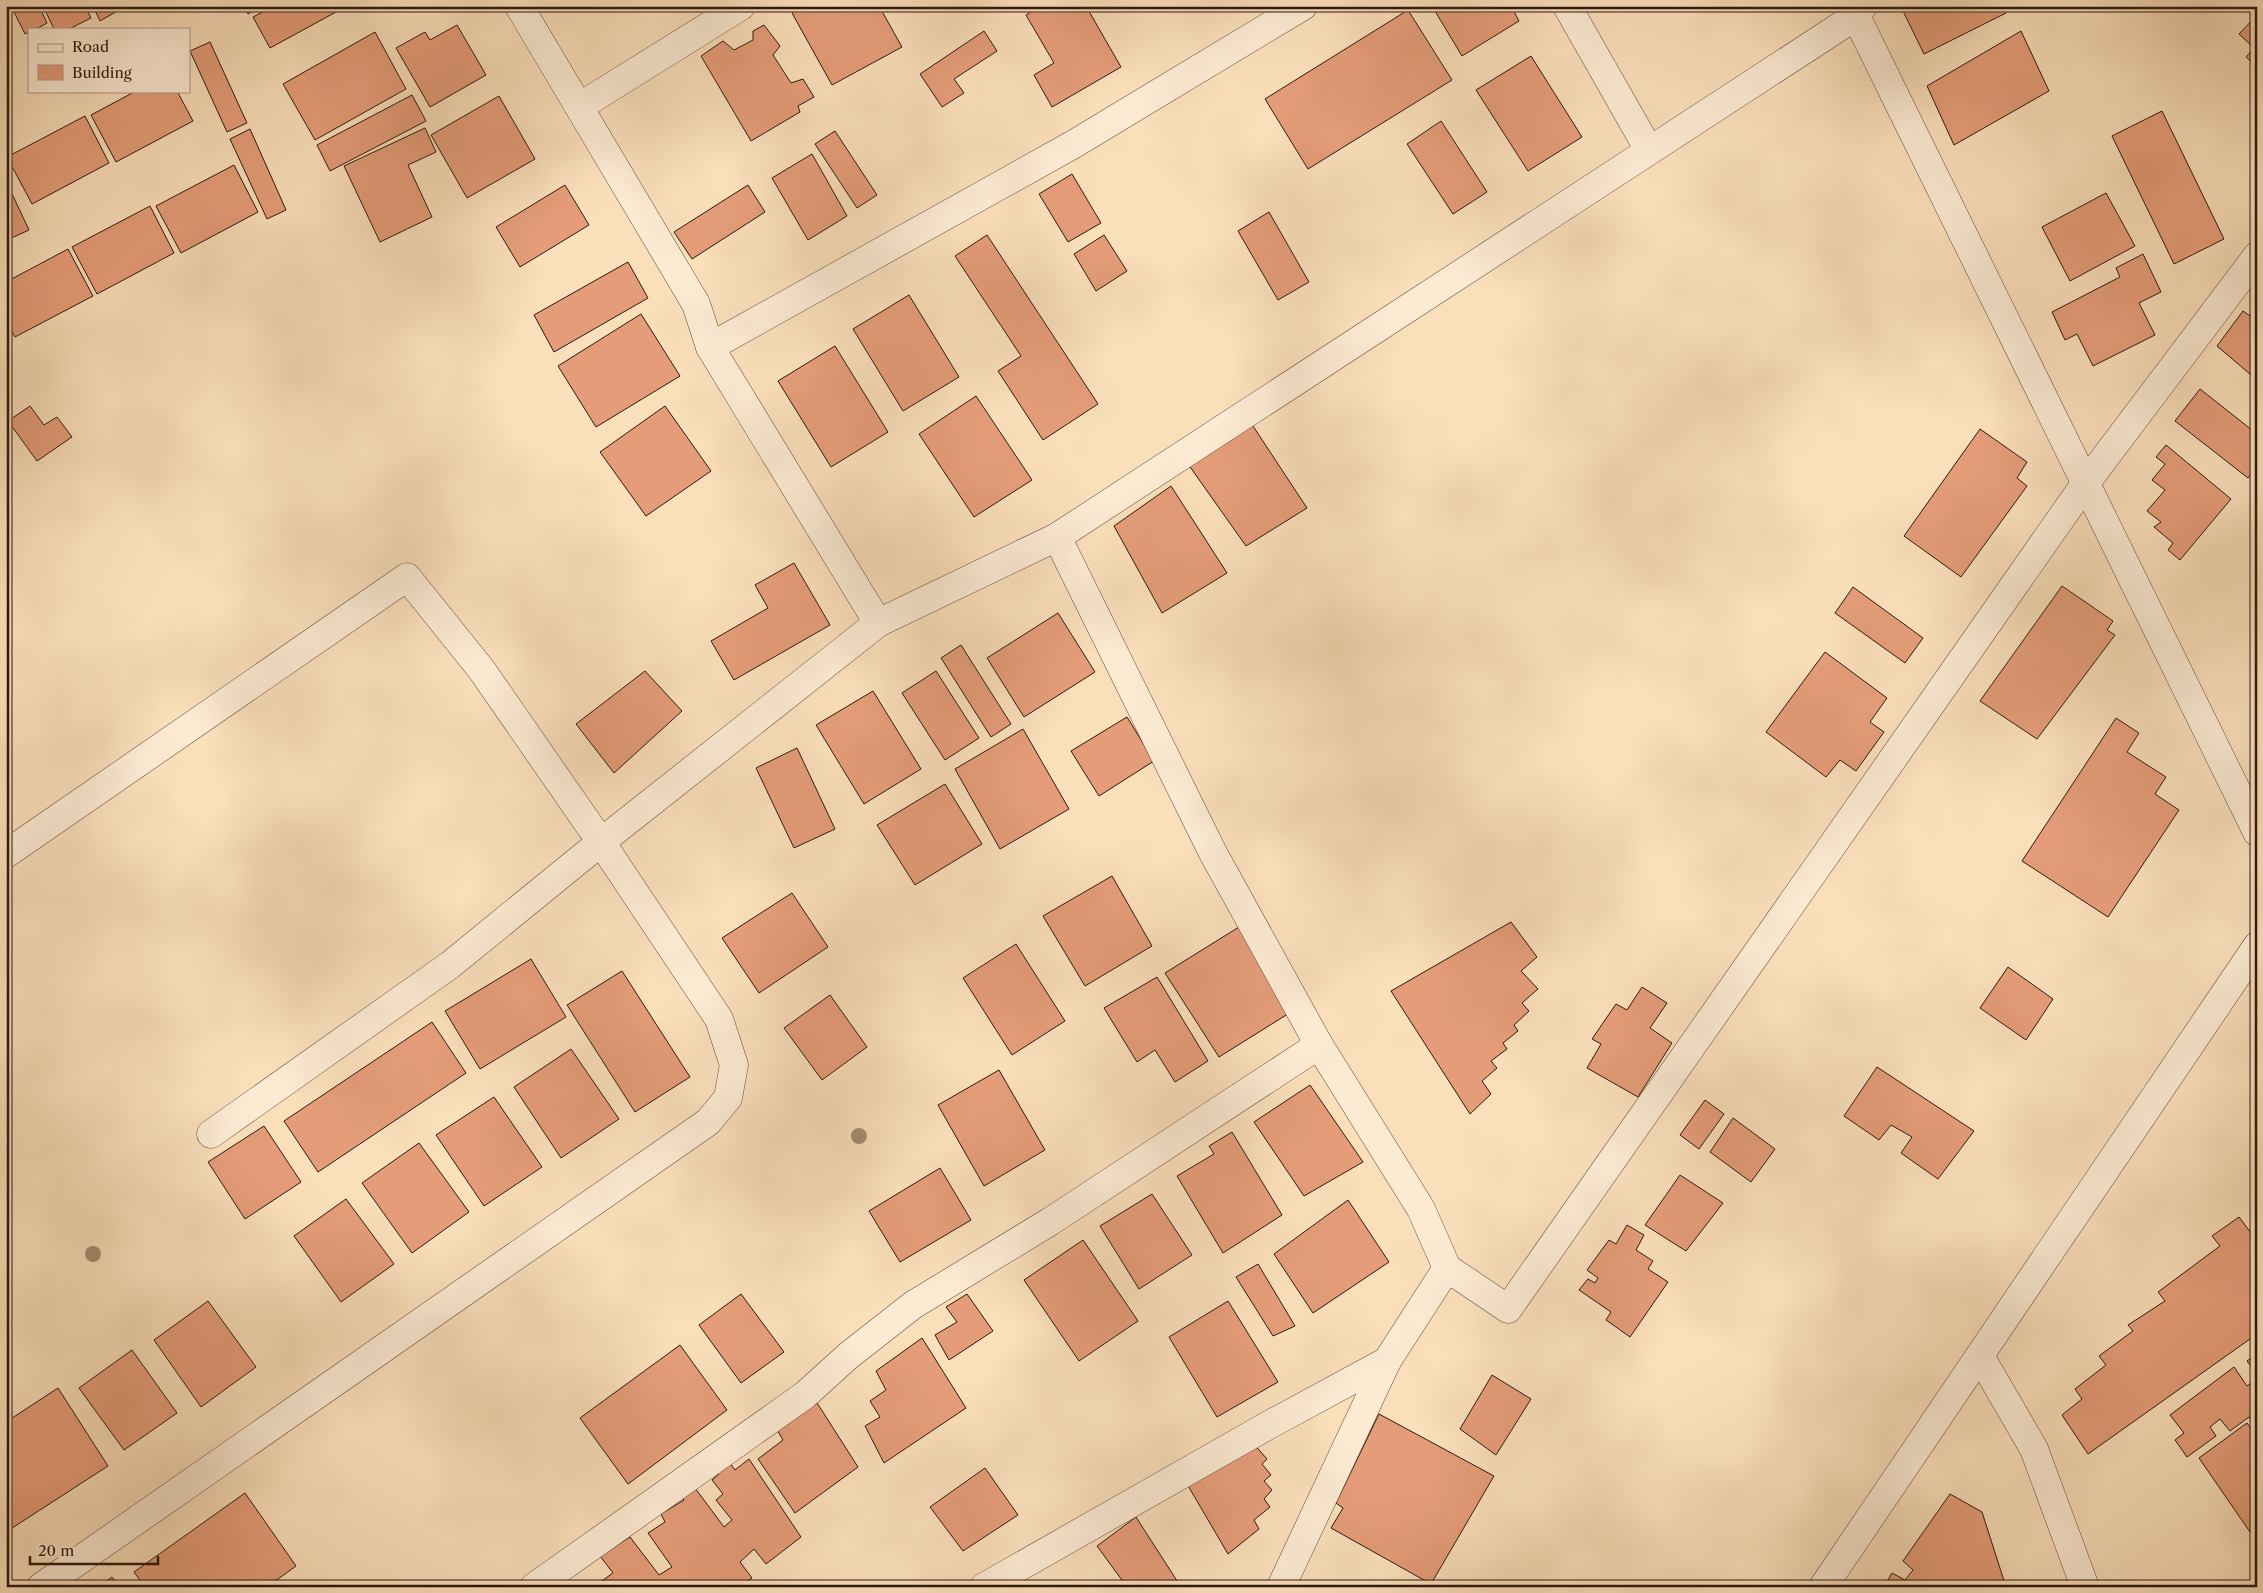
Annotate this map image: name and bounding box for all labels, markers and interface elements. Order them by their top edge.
legend [28,28,190,92]
text: Road [72,37,109,56]
text: Building [72,63,132,82]
scale bar [30,1533,158,1565]
text: 20 m [38,1541,74,1560]

